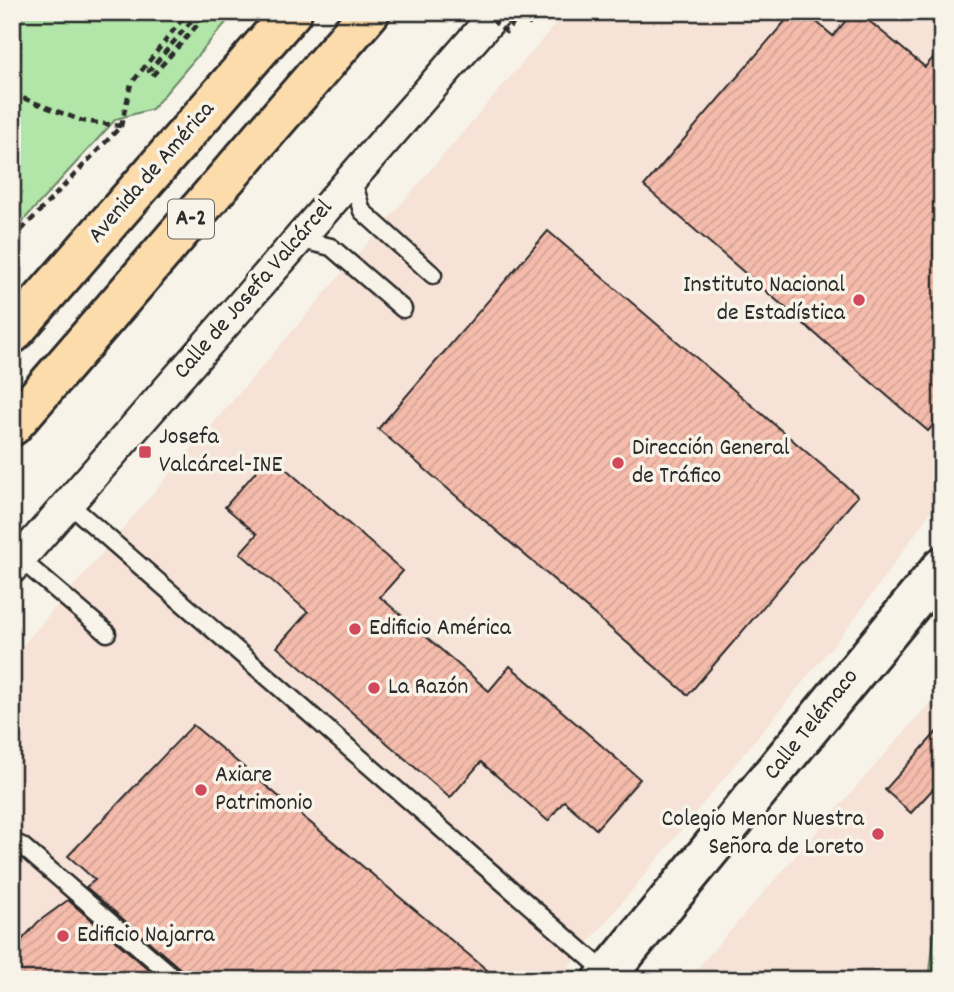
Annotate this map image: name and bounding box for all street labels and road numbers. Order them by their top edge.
street label: Avenida de América [81,94,224,252]
street label: Calle de Josefa Valcárcel [166,193,342,387]
road number: A-2 [168,200,214,238]
street label: Calle Telémaco [756,662,868,788]

